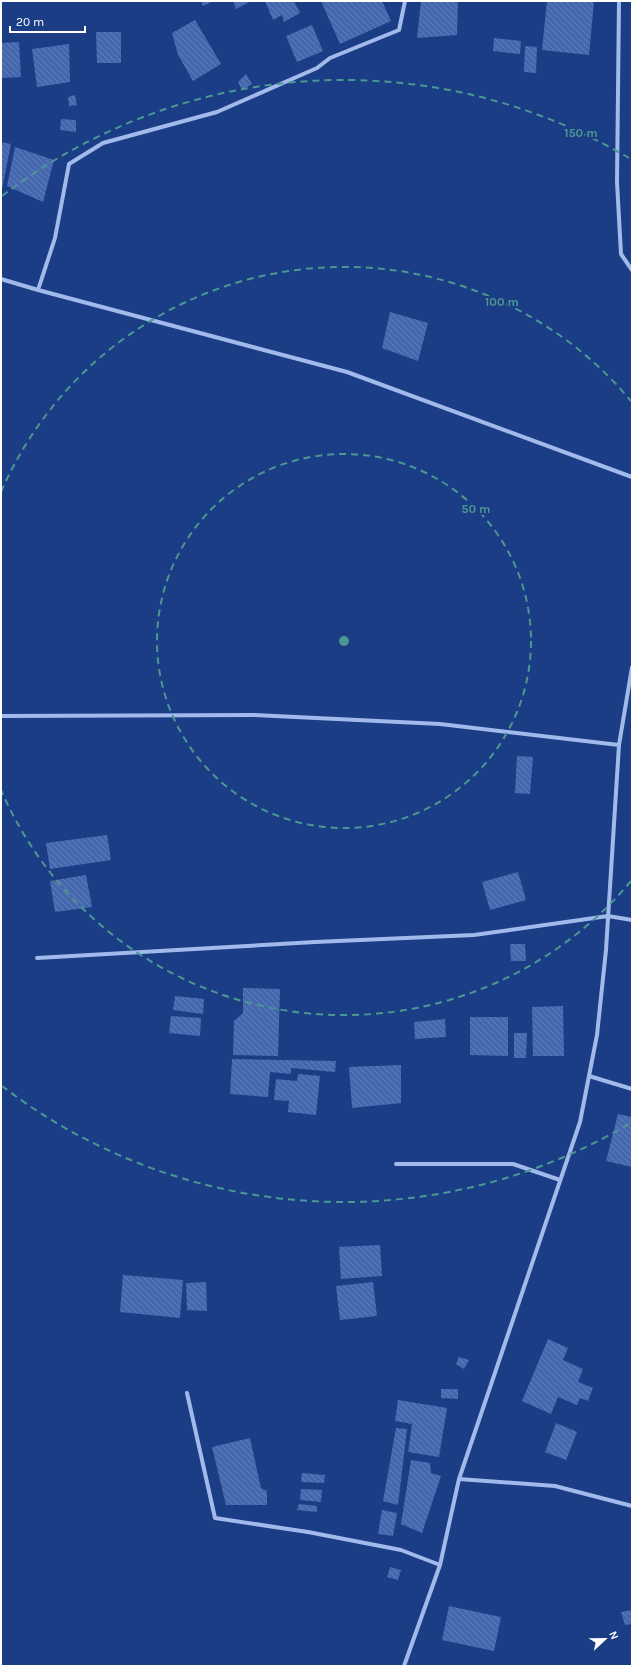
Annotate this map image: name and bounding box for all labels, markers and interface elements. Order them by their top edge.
scale bar [10,8,85,34]
text: 20 m [16,15,44,29]
text: 150 m [564,126,598,140]
text: 100 m [485,295,519,309]
text: 50 m [462,502,491,516]
centre of rings [337,634,351,648]
north arrow [585,1619,625,1659]
text: N [606,1629,621,1642]

